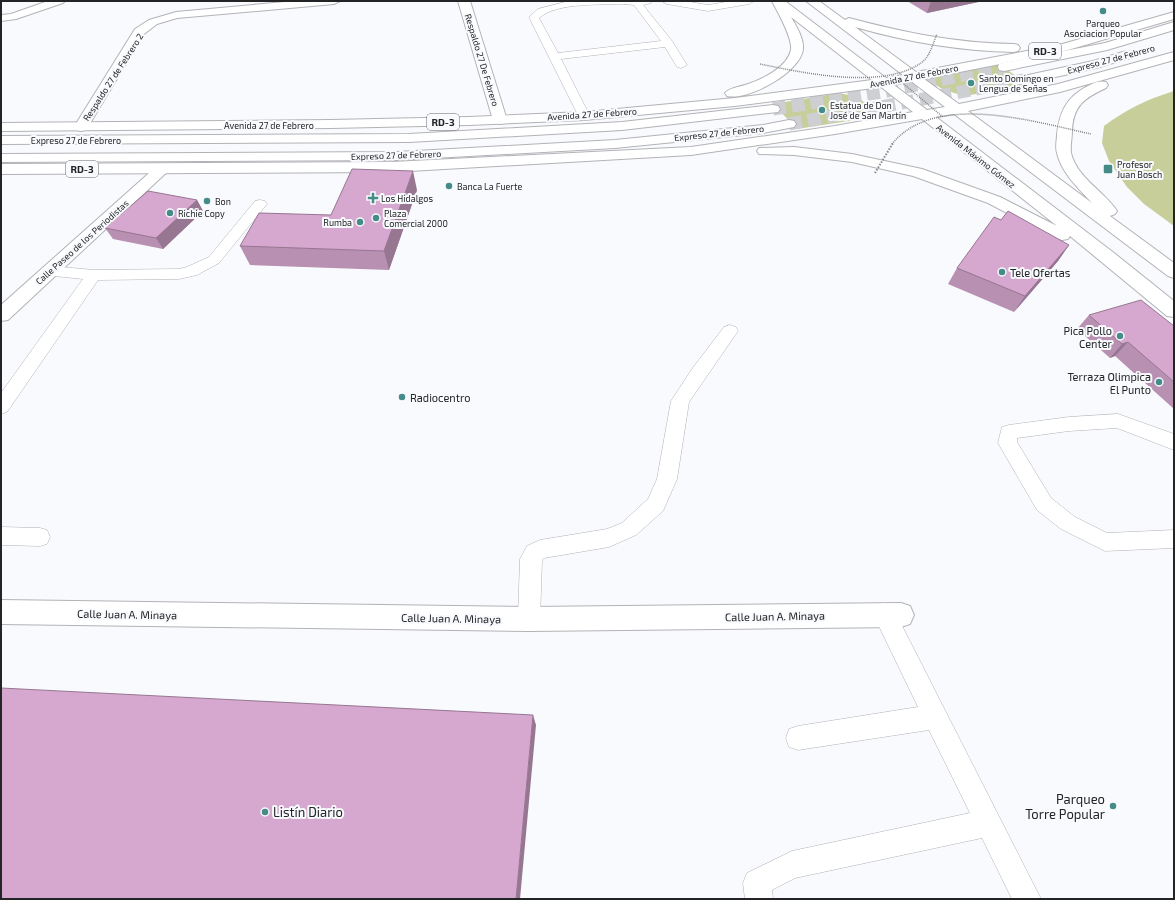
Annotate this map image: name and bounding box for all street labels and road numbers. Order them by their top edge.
street label: Respaldo 27 De Febrero [463,12,501,108]
street label: Respaldo 27 de Febrero 2 [81,31,145,123]
street label: Expreso 27 de Febrero [1066,42,1156,76]
road number: RD-3 [1029,43,1061,59]
street label: Avenida 27 de Febrero [869,62,959,90]
street label: Avenida 27 de Febrero [547,105,637,123]
road number: RD-3 [427,114,459,130]
street label: Avenida 27 de Febrero [224,120,314,131]
street label: Avenida Máximo Gómez [934,122,1018,191]
street label: Expreso 27 de Febrero [674,123,764,143]
street label: Expreso 27 de Febrero [31,135,121,146]
street label: Expreso 27 de Febrero [351,148,441,162]
road number: RD-3 [66,161,98,177]
street label: Calle Paseo de los Periodistas [33,197,131,287]
street label: Calle Juan A. Minaya [77,607,177,621]
street label: Calle Juan A. Minaya [725,609,825,623]
street label: Calle Juan A. Minaya [401,611,501,625]

